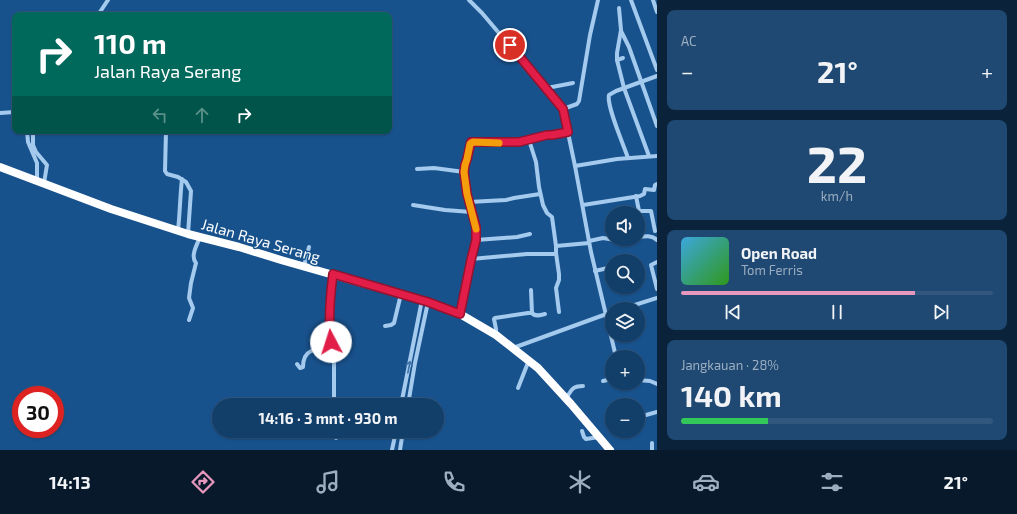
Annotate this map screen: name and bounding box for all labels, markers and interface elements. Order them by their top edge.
text: 110 m [94,26,167,60]
icon: right [28,28,80,80]
pin [493,28,527,62]
text: AC [681,33,696,49]
icon: arrive [499,34,521,56]
text: 21° [817,53,858,89]
text: − [681,58,694,84]
text: + [981,58,993,84]
text: Jalan Raya Serang [94,60,241,82]
icon: left [149,104,171,126]
icon: ahead [191,104,213,126]
icon: right [233,104,255,126]
text: 22 [807,131,867,193]
text: km/h [821,188,853,204]
map controls [605,206,645,438]
button: sound [605,206,645,246]
street label: Jalan Raya Serang [199,214,323,266]
text: Open Road [741,244,817,262]
button: search [605,254,645,294]
text: Tom Ferris [741,262,803,278]
icon: previous [722,301,744,323]
icon: pause [826,301,848,323]
icon: next [930,301,952,323]
button: layers [605,302,645,342]
position arrow [310,321,352,363]
button: + [605,350,645,390]
text: Jangkauan · 28% [681,357,779,373]
one-way arrow [405,361,413,374]
text: 140 km [681,377,782,413]
speed limit sign: 30 [12,386,64,438]
button: − [605,398,645,438]
text: 14:16 · 3 mnt · 930 m [258,409,398,427]
icon: directions [189,468,217,496]
icon: music [314,468,342,496]
icon: phone [440,468,468,496]
icon: climate [566,468,594,496]
icon: car [692,468,720,496]
icon: filters [818,468,846,496]
text: 14:13 [49,471,91,493]
text: 21° [944,471,968,493]

